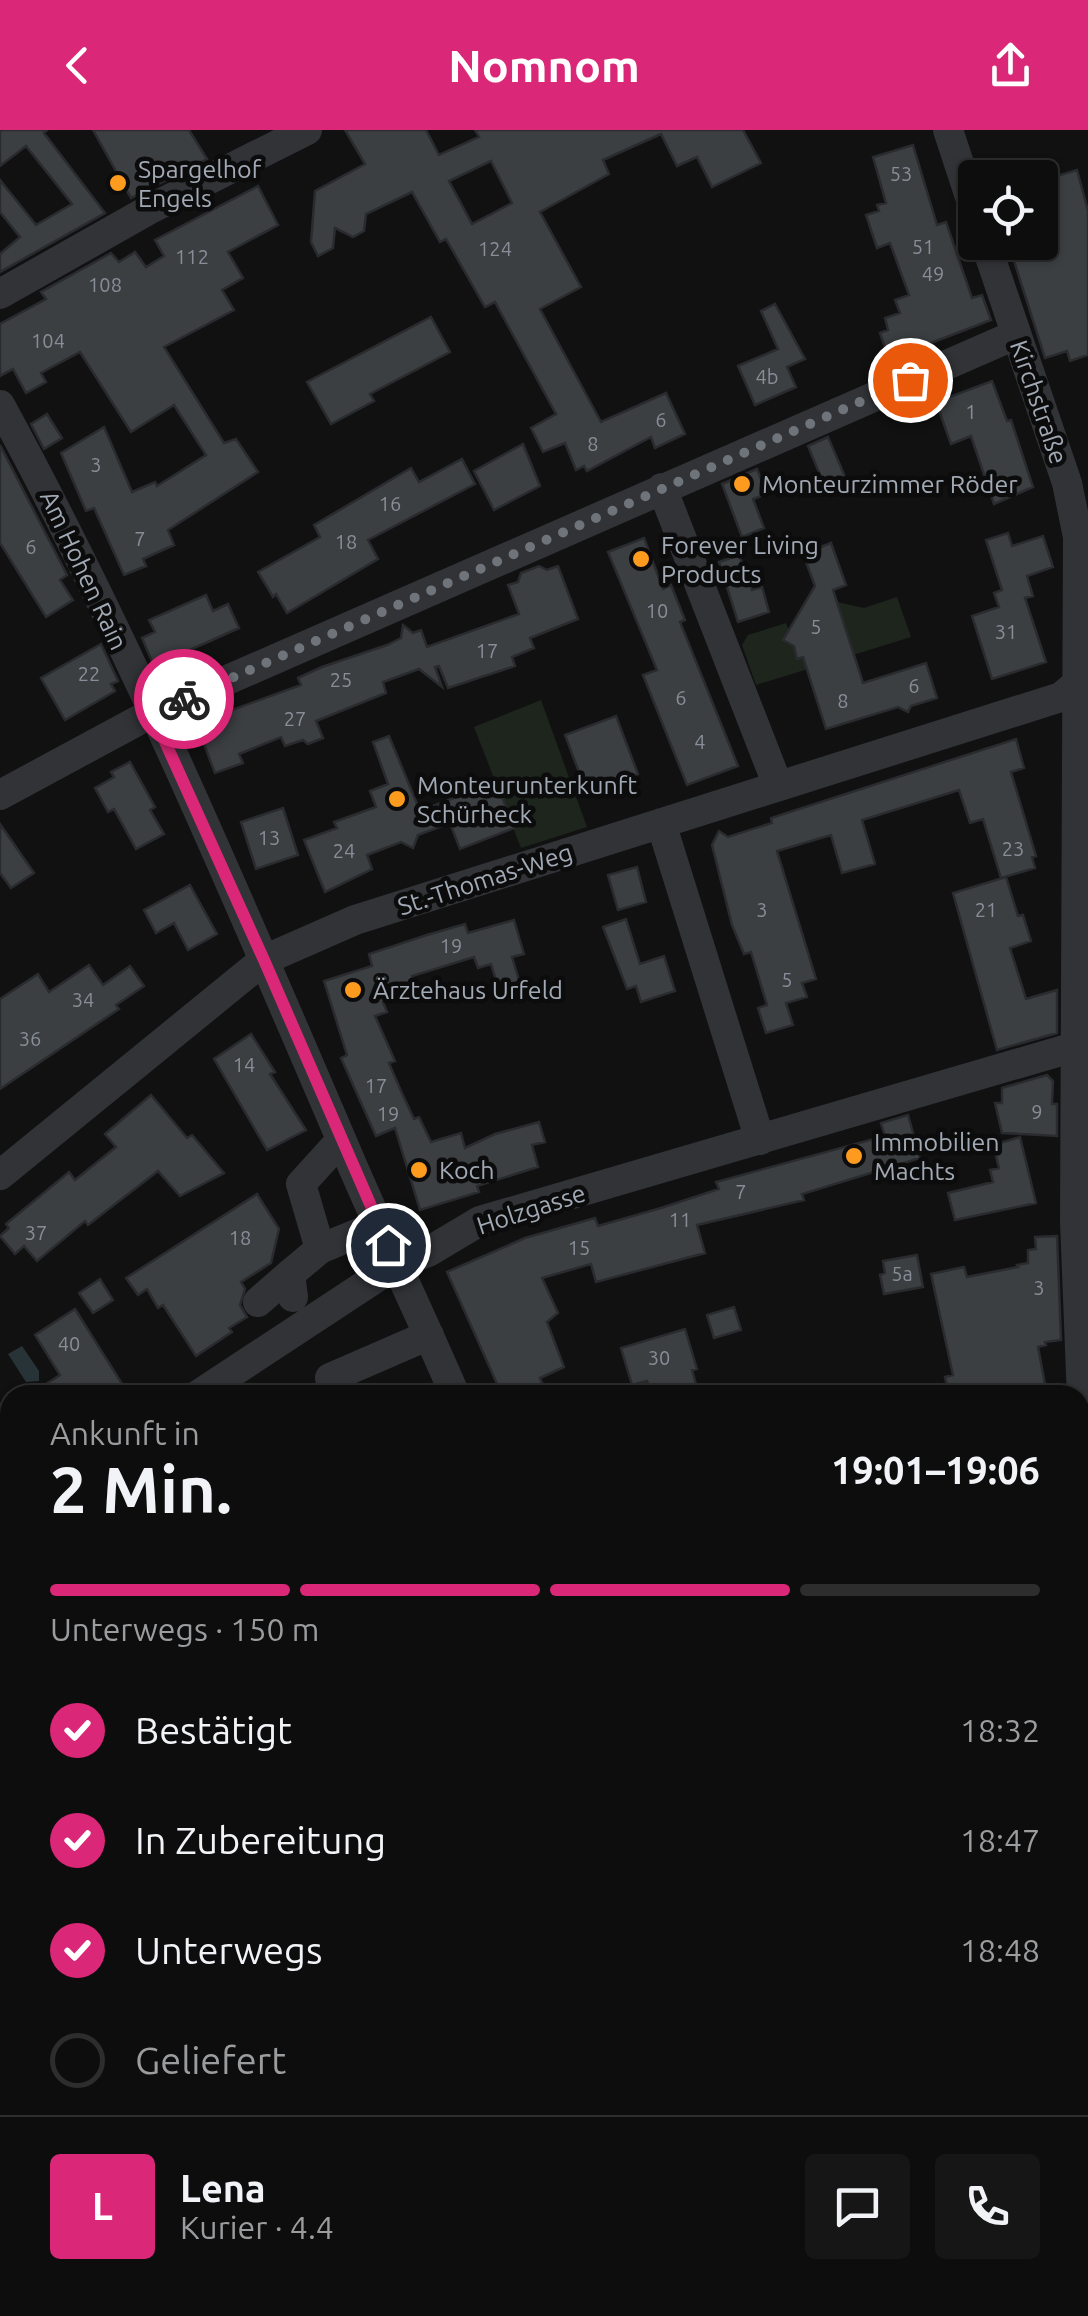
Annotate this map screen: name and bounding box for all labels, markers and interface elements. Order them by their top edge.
icon: back [50,38,105,93]
icon: share [983,38,1038,93]
text: Nomnom [448,40,640,91]
place label: Spargelhof Engels [138,155,262,212]
map controls [958,160,1058,260]
button: locate [958,160,1058,260]
house number: 53 [890,162,912,185]
marker: Spargelhof Engels [107,172,129,194]
house number: 51 [912,235,934,258]
house number: 124 [478,237,512,260]
house number: 112 [175,245,209,268]
house number: 49 [922,262,944,285]
house number: 108 [88,273,122,296]
house number: 104 [31,329,65,352]
street label: Kirchstraße [1005,336,1073,468]
pin [868,338,953,423]
icon: bag [883,353,938,408]
house number: 4b [756,365,778,388]
house number: 1 [965,400,977,423]
house number: 6 [655,408,667,431]
house number: 8 [587,432,599,455]
house number: 3 [90,453,102,476]
place label: Monteurzimmer Röder [762,470,1018,498]
marker: Monteurzimmer Röder [731,473,753,495]
street label: Am Hohen Rain [35,486,133,654]
house number: 16 [379,492,401,515]
house number: 7 [134,527,146,550]
house number: 18 [335,530,357,553]
place label: Forever Living Products [661,531,819,588]
house number: 6 [25,535,37,558]
marker: Forever Living Products [630,548,652,570]
house number: 10 [646,599,668,622]
house number: 5 [810,615,822,638]
house number: 31 [995,620,1017,643]
house number: 17 [476,639,498,662]
courier [134,649,234,749]
house number: 22 [78,662,100,685]
house number: 25 [330,668,352,691]
icon: bike [157,672,212,727]
house number: 6 [908,674,920,697]
house number: 6 [675,686,687,709]
house number: 8 [837,689,849,712]
house number: 27 [284,707,306,730]
house number: 4 [694,730,706,753]
place label: Monteurunterkunft Schürheck [417,771,637,828]
marker: Monteurunterkunft Schürheck [386,788,408,810]
house number: 13 [258,826,280,849]
house number: 23 [1002,837,1024,860]
street label: St.-Thomas-Weg [394,838,576,920]
house number: 24 [333,839,355,862]
house number: 3 [756,898,768,921]
house number: 21 [975,898,997,921]
house number: 19 [440,934,462,957]
house number: 5 [781,968,793,991]
place label: Ärztehaus Urfeld [373,976,563,1004]
marker: Ärztehaus Urfeld [342,979,364,1001]
house number: 34 [72,988,94,1011]
house number: 36 [19,1027,41,1050]
house number: 14 [233,1053,255,1076]
house number: 17 [365,1074,387,1097]
house number: 9 [1031,1100,1043,1123]
house number: 19 [377,1102,399,1125]
place label: Immobilien Machts [874,1128,1000,1185]
marker: Immobilien Machts [843,1145,865,1167]
place label: Koch [439,1156,494,1184]
marker: Koch [408,1159,430,1181]
street label: Holzgasse [473,1178,589,1240]
house number: 7 [735,1180,747,1203]
pin [346,1203,431,1288]
house number: 11 [669,1208,691,1231]
icon: home [361,1218,416,1273]
house number: 37 [25,1221,47,1244]
house number: 18 [229,1226,251,1249]
house number: 15 [568,1236,590,1259]
house number: 5a [891,1262,913,1285]
house number: 3 [1033,1276,1045,1299]
house number: 40 [58,1332,80,1355]
house number: 30 [648,1346,670,1369]
text: Ankunft in [50,1415,200,1451]
text: 19:01–19:06 [831,1449,1040,1491]
text: 2 Min. [50,1452,232,1525]
text: Unterwegs · 150 m [50,1611,319,1647]
icon: check [50,1703,105,1758]
text: Bestätigt [135,1709,292,1751]
text: 18:32 [960,1712,1040,1748]
icon: check [50,1813,105,1868]
text: In Zubereitung [135,1819,386,1861]
text: 18:47 [960,1822,1040,1858]
icon: check [50,1923,105,1978]
text: Unterwegs [135,1929,322,1971]
text: 18:48 [960,1932,1040,1968]
text: Geliefert [135,2039,286,2081]
button: chat [805,2154,910,2259]
button: phone [935,2154,1040,2259]
text: Lena [180,2167,266,2209]
text: L [92,2185,113,2227]
text: Kurier · 4.4 [180,2209,334,2245]

